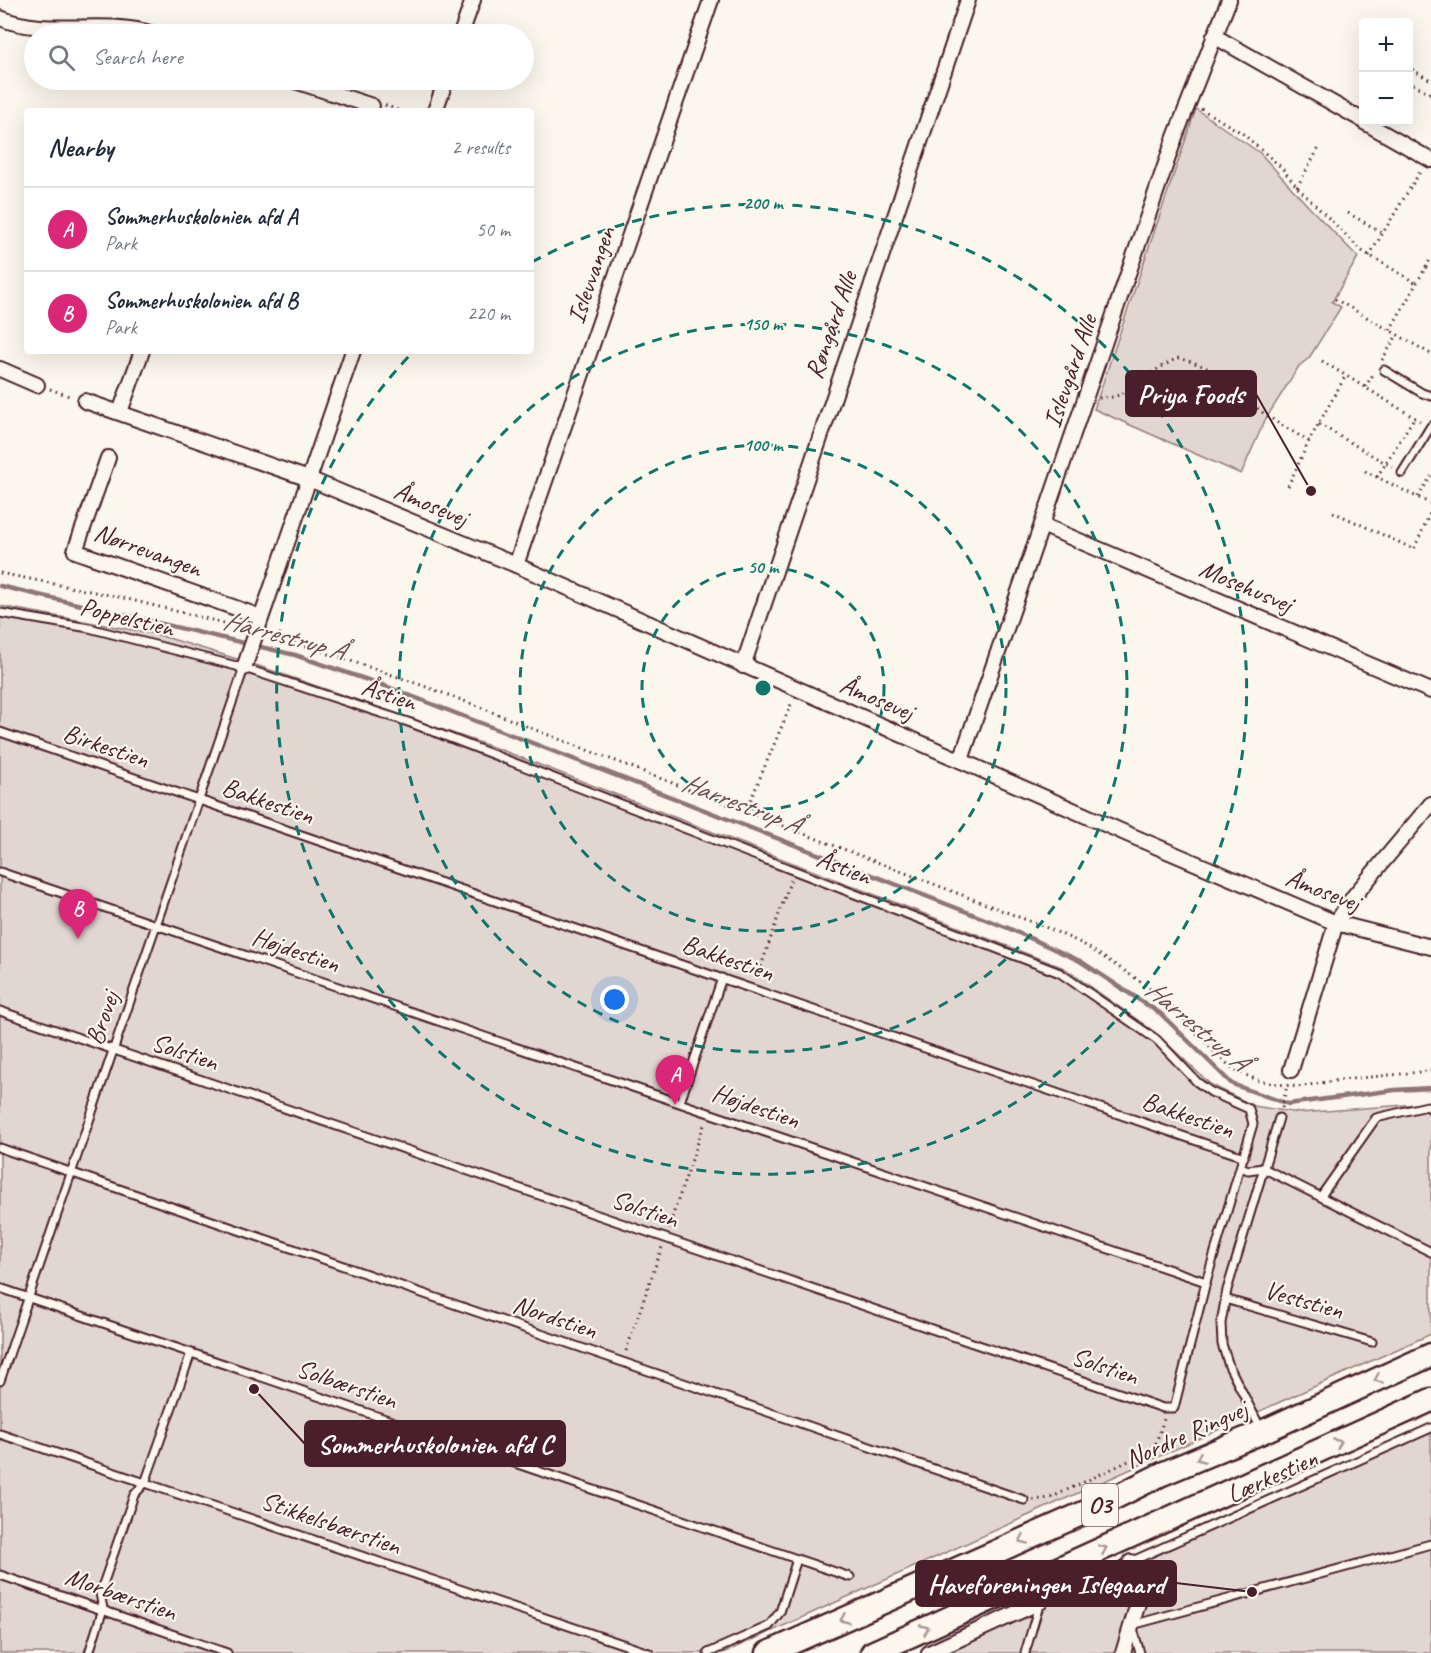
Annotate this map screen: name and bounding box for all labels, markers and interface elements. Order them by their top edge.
map controls [1359,18,1413,126]
button: + [1359,18,1413,72]
search box [24,24,534,90]
icon: search [45,41,78,74]
text: Search here [93,43,183,71]
button: − [1359,72,1413,126]
text: Nearby [48,131,113,164]
text: 2 results [451,135,510,160]
text: 200 m [744,192,784,214]
text: Sommerhuskolonien afd A [105,203,297,231]
text: A [62,217,73,242]
text: 50 m [476,217,510,242]
street label: Islevvangen [559,221,623,328]
text: Park [105,231,137,256]
street label: Røngård Alle [797,264,866,383]
text: Sommerhuskolonien afd B [105,287,298,315]
text: B [62,301,73,326]
text: 220 m [467,301,510,326]
street label: Islevgård Alle [1035,308,1106,432]
text: 150 m [744,313,784,335]
text: Park [105,315,137,340]
callout: Priya Foods [1126,371,1256,416]
text: Priya Foods [1138,377,1247,411]
text: 100 m [744,434,784,456]
street label: Åmosevej [389,474,475,535]
street label: Nørrevangen [90,515,207,585]
street label: Mosehusvej [1195,552,1301,622]
text: 50 m [748,556,780,578]
street label: Poppelstien [77,589,179,645]
water label: Harrestrup Å [220,603,356,670]
street label: Åmosevej [835,668,921,729]
street label: Åstien [357,670,422,719]
centre of rings [753,678,773,698]
street label: Birkestien [59,716,153,776]
water label: Harrestrup Å [677,765,813,844]
street label: Bakkestien [218,770,318,832]
street label: Åstien [812,842,877,893]
street label: Åmosevej [1281,861,1367,920]
pin: B [58,890,98,939]
street label: Højdestien [248,920,344,980]
street label: Bakkestien [678,927,778,989]
water label: Harrestrup Å [1139,972,1262,1083]
street label: Brovej [78,984,127,1049]
your location [600,985,629,1014]
street label: Solstien [147,1025,224,1079]
pin: A [656,1056,694,1105]
street label: Højdestien [708,1076,804,1136]
street label: Bakkestien [1138,1084,1238,1146]
street label: Solstien [607,1182,684,1236]
street label: Veststien [1261,1273,1347,1327]
street label: Nordstien [509,1287,602,1347]
street label: Solstien [1067,1339,1144,1393]
street label: Solbærstien [292,1351,403,1417]
one-way arrow [1373,1371,1384,1383]
street label: Nordre Ringvej [1120,1391,1255,1476]
callout: Sommerhuskolonien afd C [305,1421,565,1466]
text: Sommerhuskolonien afd C [317,1427,557,1461]
one-way arrow [1331,1438,1342,1450]
street label: Lærkestien [1222,1441,1323,1511]
one-way arrow [1195,1451,1206,1463]
street label: Stikkelsbærstien [257,1484,406,1563]
road number: O3 [1082,1484,1118,1526]
one-way arrow [1018,1532,1029,1544]
one-way arrow [1096,1544,1107,1556]
street label: Morbærstien [61,1560,182,1629]
callout: Haveforeningen Islegaard [916,1561,1176,1606]
text: Haveforeningen Islegaard [928,1567,1168,1601]
one-way arrow [840,1611,851,1623]
one-way arrow [918,1624,929,1636]

